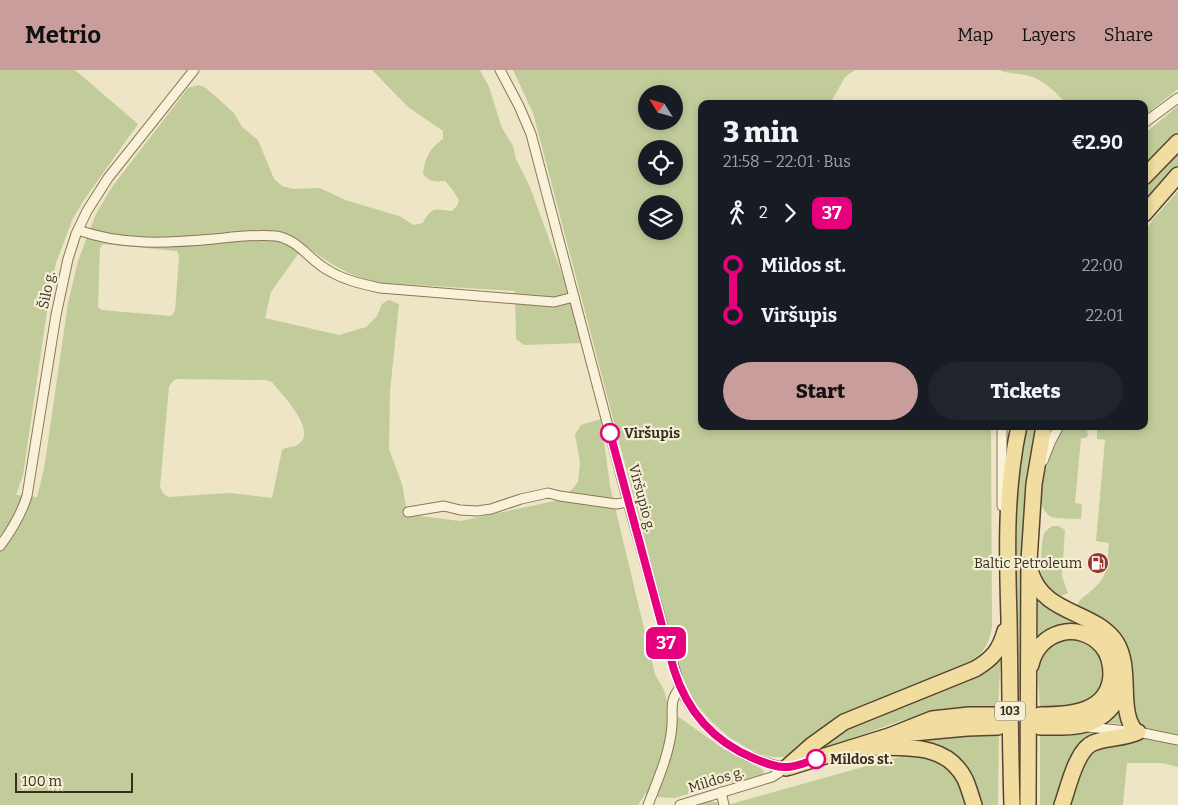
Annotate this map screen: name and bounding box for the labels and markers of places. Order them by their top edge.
marker: Viršupis [600,423,620,443]
place label: Viršupis [624,425,680,442]
fuel station icon: Baltic Petroleum [1086,551,1110,575]
place label: Baltic Petroleum [974,555,1083,572]
marker: Mildos st. [806,749,826,769]
place label: Mildos st. [830,751,893,768]

